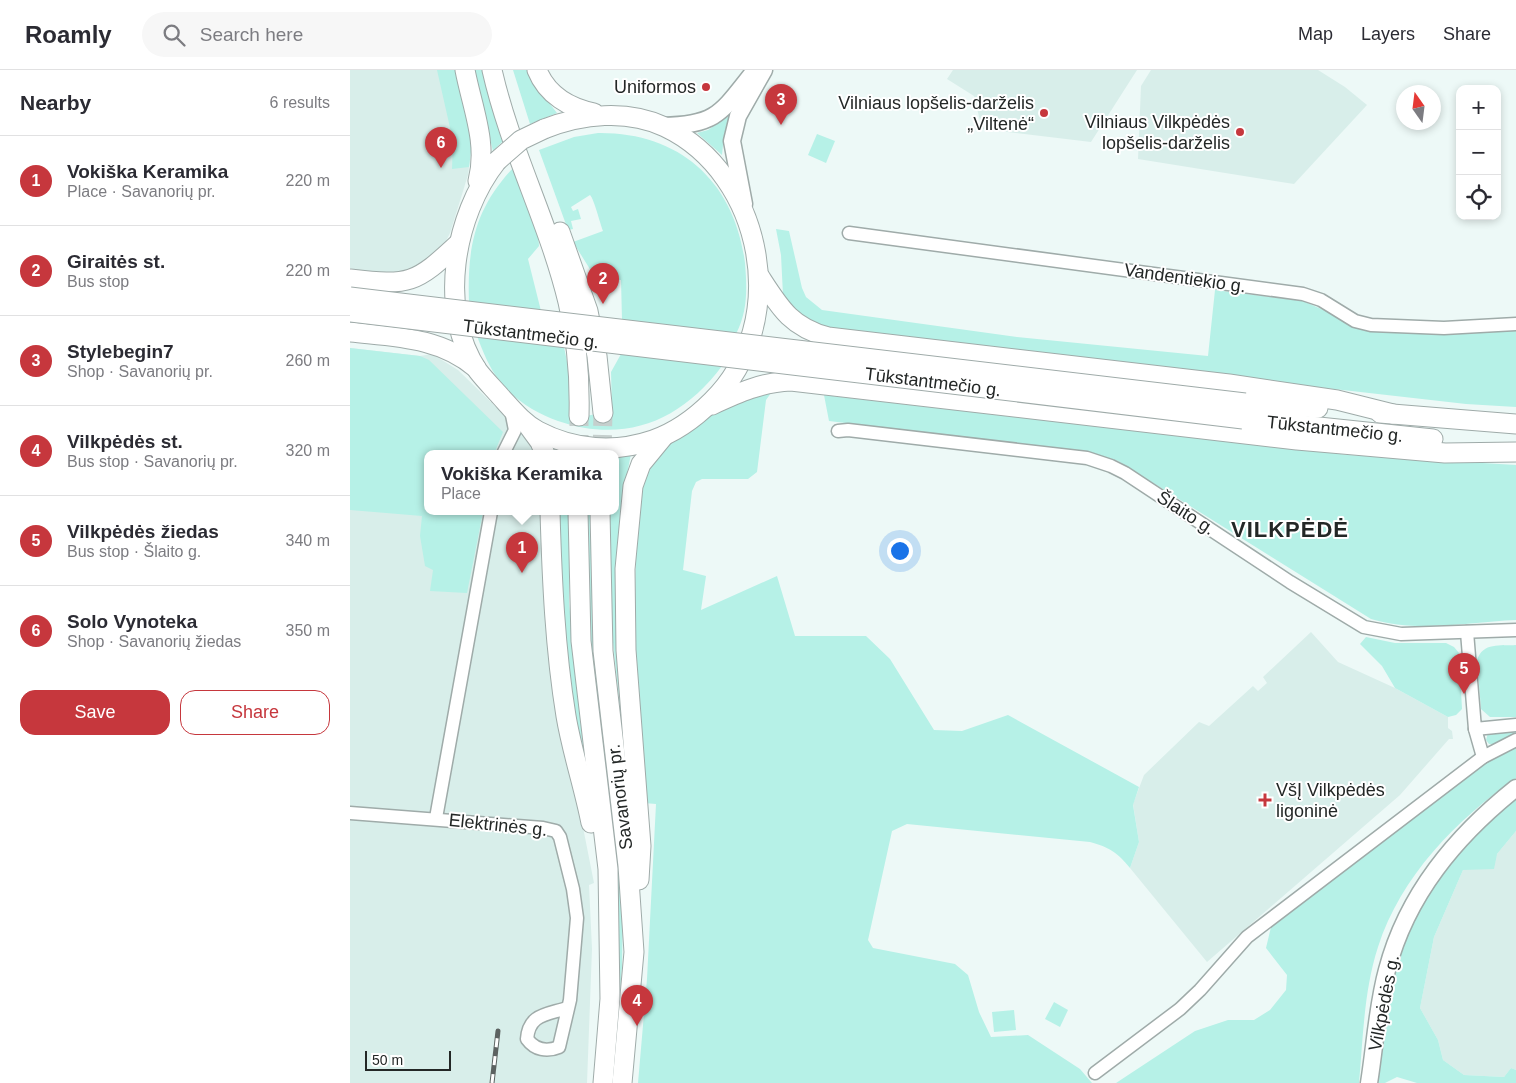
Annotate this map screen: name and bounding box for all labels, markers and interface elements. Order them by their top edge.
search box [142,12,492,57]
text: Roamly [25,21,112,48]
icon: search [160,21,188,49]
text: Search here [200,24,303,45]
text: Map [1298,24,1333,44]
text: Layers [1361,24,1415,44]
text: Share [1443,24,1491,44]
place label: Uniformos [614,77,696,97]
marker: Uniformos [700,81,712,93]
pin: 3 [765,84,797,125]
north arrow [1396,85,1441,130]
map controls [1456,85,1501,220]
button: + [1456,85,1501,130]
text: Nearby [20,91,91,114]
place label: Vilniaus lopšelis-darželis „Viltenė“ [838,93,1034,134]
text: 6 results [270,94,330,111]
marker: Vilniaus lopšelis-darželis „Viltenė“ [1038,107,1050,119]
place label: Vilniaus Vilkpėdės lopšelis-darželis [1085,112,1230,153]
marker: Vilniaus Vilkpėdės lopšelis-darželis [1234,126,1246,138]
pin: 6 [425,127,457,168]
button: − [1456,130,1501,175]
text: Vokiška Keramika [67,161,228,182]
text: 1 [32,172,40,189]
text: 220 m [286,172,330,189]
button: locate [1456,175,1501,220]
text: Place · Savanorių pr. [67,183,216,200]
text: Giraitės st. [67,251,165,272]
street label: Vandentiekio g. [1123,260,1247,296]
text: 2 [32,262,40,279]
text: 220 m [286,262,330,279]
pin: 2 [587,263,619,304]
text: Bus stop [67,273,129,290]
street label: Tūkstantmečio g. [462,316,600,352]
text: Stylebegin7 [67,341,174,362]
text: 3 [32,352,40,369]
text: 260 m [286,352,330,369]
text: Shop · Savanorių pr. [67,363,213,380]
street label: Tūkstantmečio g. [864,364,1002,400]
street label: Tūkstantmečio g. [1266,412,1404,446]
text: Vilkpėdės st. [67,431,183,452]
text: 4 [32,442,40,459]
text: 320 m [286,442,330,459]
popup [424,450,619,515]
text: Bus stop · Savanorių pr. [67,453,238,470]
text: Vokiška Keramika [441,463,602,484]
text: Place [441,485,481,502]
street label: Šlaito g. [1153,486,1219,539]
district label: VILKPĖDĖ [1231,517,1349,542]
text: Vilkpėdės žiedas [67,521,219,542]
text: 5 [32,532,40,549]
text: 340 m [286,532,330,549]
pin: 1 [506,532,538,573]
your location [887,538,913,564]
text: Bus stop · Šlaito g. [67,543,201,560]
text: Solo Vynoteka [67,611,197,632]
text: 6 [32,622,40,639]
text: 350 m [286,622,330,639]
text: Shop · Savanorių žiedas [67,633,241,650]
pin: 5 [1448,653,1480,694]
button: Save [20,690,170,735]
button: Share [180,690,330,735]
street label: Savanorių pr. [604,743,636,851]
place label: VšĮ Vilkpėdės ligoninė [1276,780,1385,821]
marker: VšĮ Vilkpėdės ligoninė [1258,793,1272,807]
street label: Elektrinės g. [448,810,548,840]
street label: Vilkpėdės g. [1365,953,1403,1053]
pin: 4 [621,985,653,1026]
scale bar [365,1048,451,1071]
text: 50 m [372,1052,403,1068]

